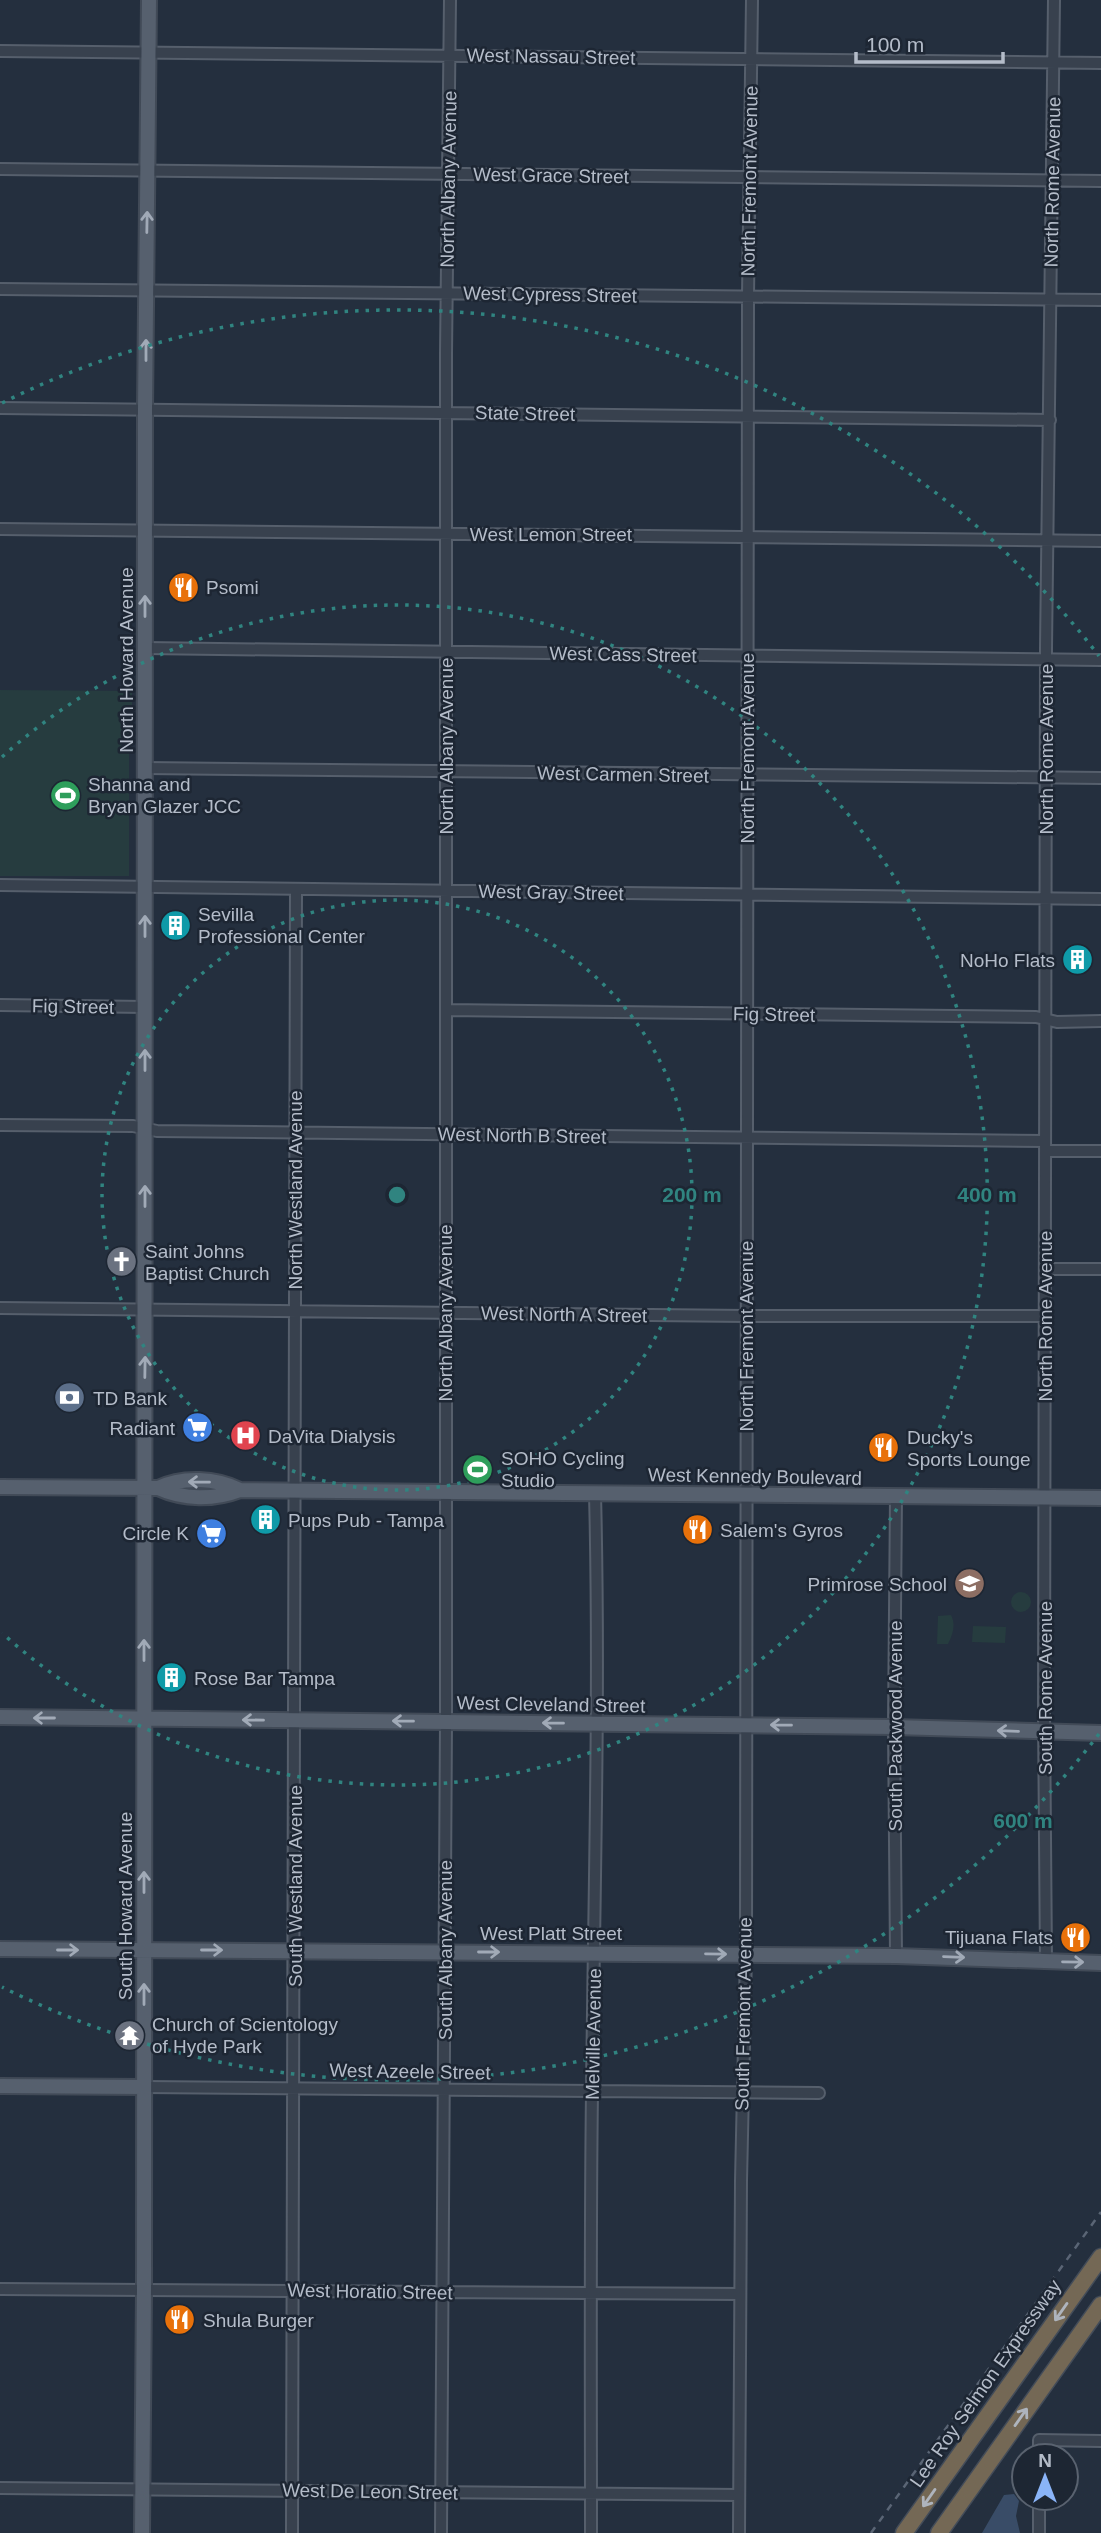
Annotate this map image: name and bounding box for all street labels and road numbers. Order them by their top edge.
street label: West Nassau Street [467,45,636,68]
street label: North Fremont Avenue [737,85,762,277]
street label: North Albany Avenue [436,90,461,268]
street label: North Rome Avenue [1041,96,1064,268]
street label: West Grace Street [473,164,630,187]
street label: West Cypress Street [463,282,638,307]
street label: State Street [475,402,576,425]
street label: West Lemon Street [470,524,633,545]
street label: North Howard Avenue [116,567,137,753]
street label: West Cass Street [549,643,698,666]
street label: North Fremont Avenue [737,653,758,843]
street label: North Albany Avenue [436,657,457,835]
street label: North Rome Avenue [1036,664,1057,834]
street label: West Carmen Street [537,763,710,787]
street label: West Gray Street [478,881,625,904]
street label: Fig Street [32,995,115,1018]
street label: Fig Street [733,1003,816,1026]
street label: North Westland Avenue [285,1091,306,1289]
street label: West North B Street [438,1124,607,1147]
street label: North Albany Avenue [435,1224,456,1402]
street label: North Rome Avenue [1035,1231,1056,1401]
street label: North Fremont Avenue [736,1241,757,1431]
street label: West North A Street [481,1303,648,1326]
street label: West Kennedy Boulevard [648,1464,862,1489]
street label: South Rome Avenue [1035,1601,1056,1775]
street label: South Packwood Avenue [885,1621,906,1831]
street label: West Cleveland Street [456,1692,646,1717]
street label: South Westland Avenue [285,1785,306,1987]
street label: South Howard Avenue [115,1812,136,2000]
street label: South Albany Avenue [435,1860,456,2040]
street label: South Fremont Avenue [731,1917,756,2111]
street label: West Platt Street [480,1923,623,1944]
street label: Melville Avenue [582,1968,605,2100]
street label: West Azeele Street [329,2060,491,2083]
street label: Lee Roy Selmon Expressway [906,2275,1065,2491]
street label: West Horatio Street [287,2280,454,2303]
street label: West De Leon Street [282,2479,459,2504]

